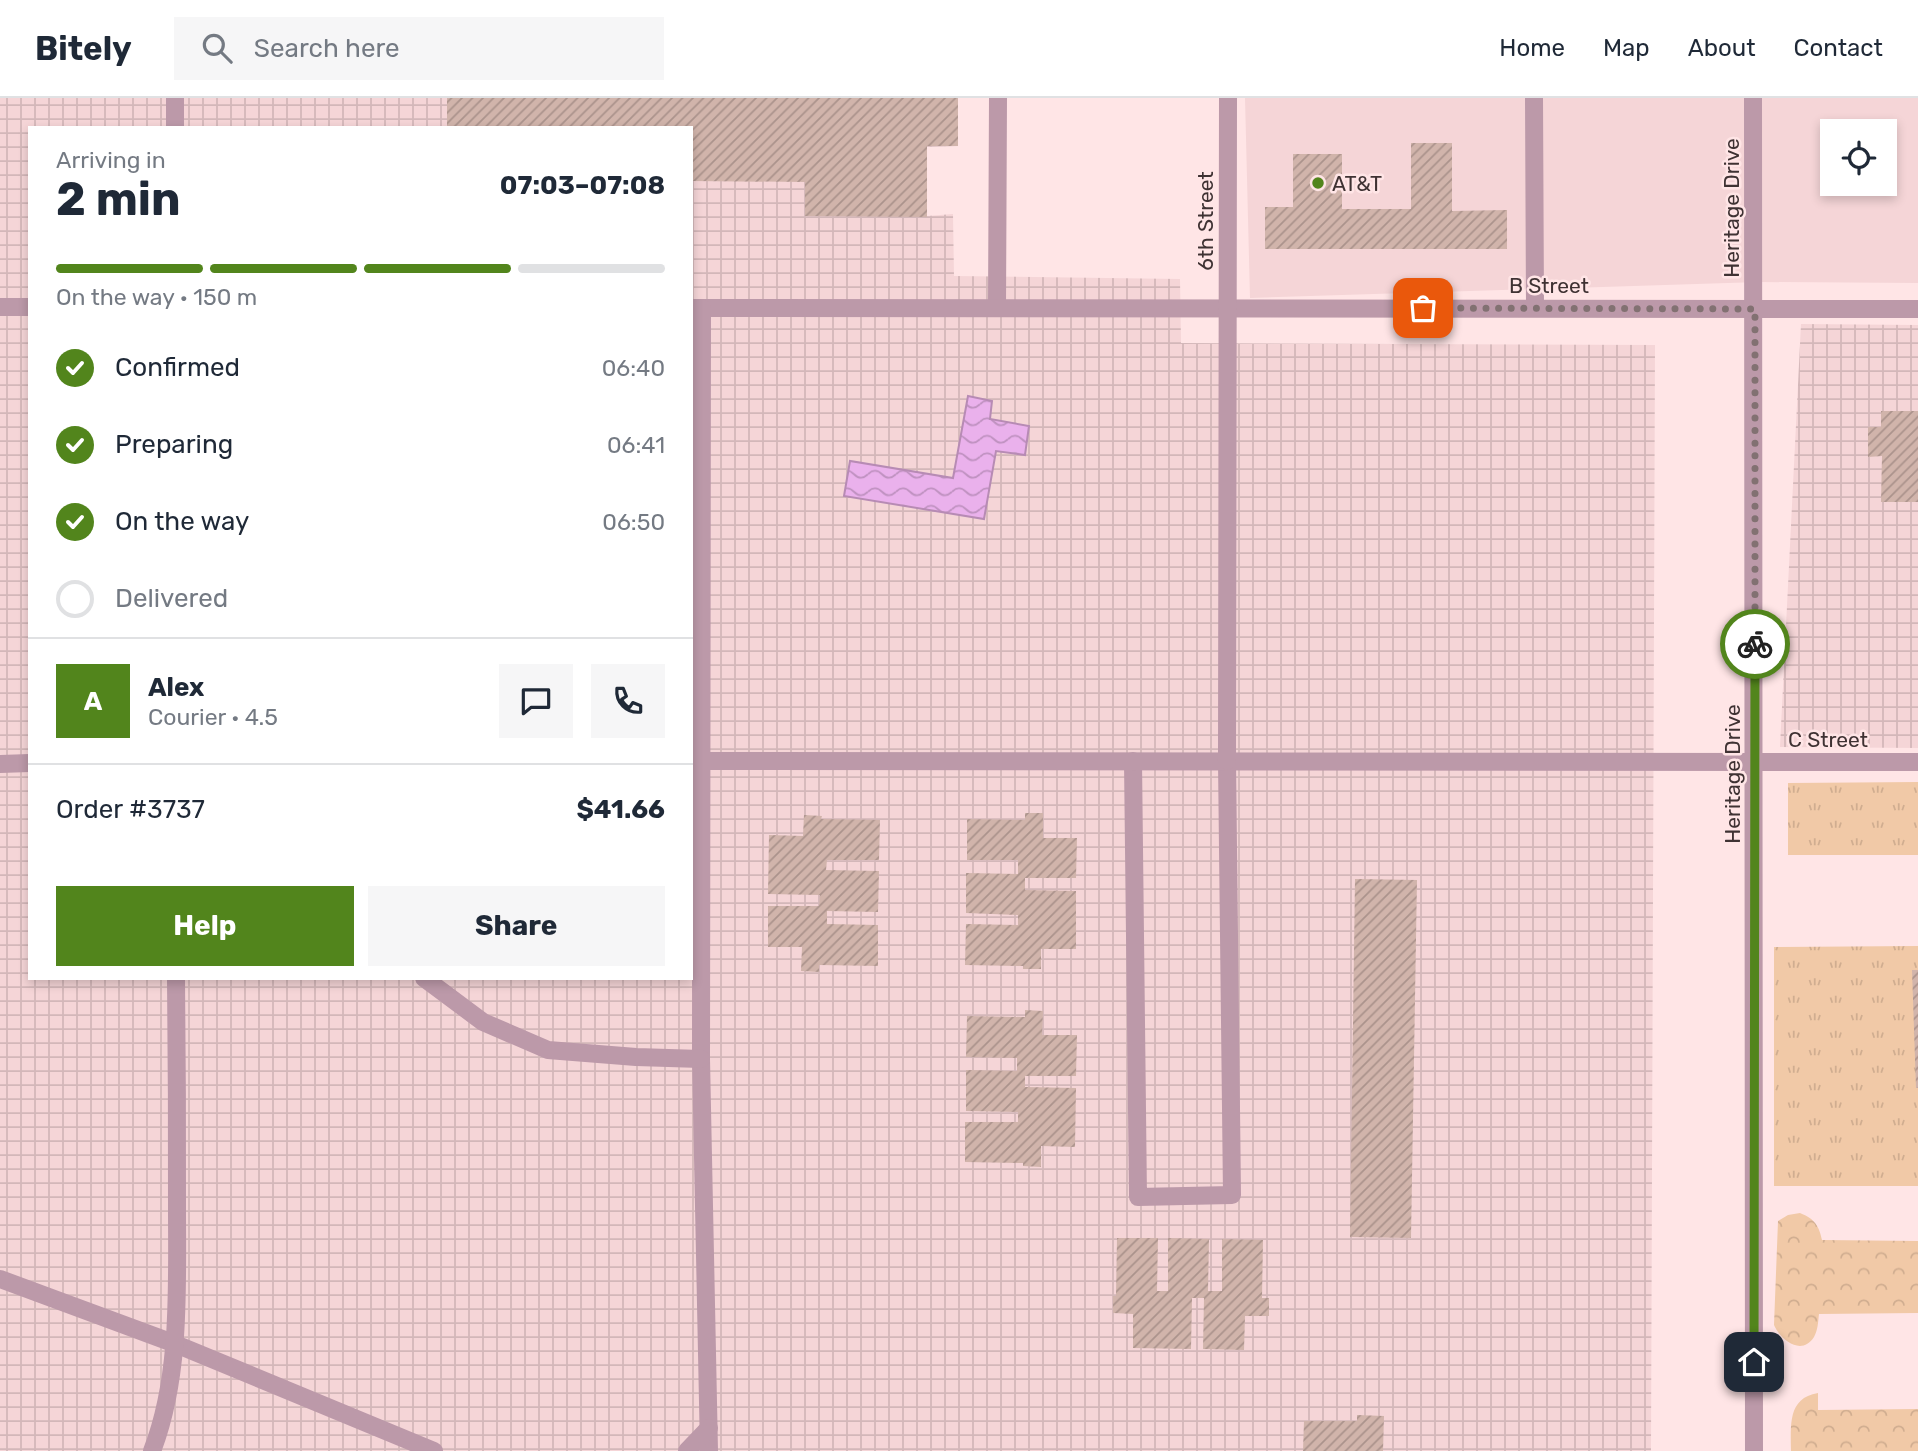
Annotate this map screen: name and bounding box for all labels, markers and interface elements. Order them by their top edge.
search box [174,17,664,80]
text: Bitely [35,29,132,68]
icon: search [198,29,236,67]
text: Search here [254,33,400,64]
text: Home [1499,34,1565,62]
text: Map [1603,34,1650,62]
text: About [1688,34,1756,62]
text: Contact [1794,34,1883,62]
map controls [1820,119,1897,196]
button: locate [1820,119,1897,196]
street label: Heritage Drive [1719,138,1744,278]
text: Arriving in [56,146,166,174]
text: 07:03–07:08 [500,170,665,201]
street label: 6th Street [1193,171,1218,271]
place label: AT&T [1332,171,1382,196]
text: 2 min [56,172,181,227]
marker: AT&T [1310,175,1326,191]
street label: B Street [1509,273,1589,298]
pin [1393,278,1453,338]
text: On the way · 150 m [56,283,257,311]
icon: bag [1404,289,1442,327]
icon: check [56,349,94,387]
text: Confirmed [115,352,240,383]
text: 06:40 [602,354,665,382]
icon: check [56,426,94,464]
text: Preparing [115,429,233,460]
text: 06:41 [607,431,665,459]
icon: check [56,503,94,541]
text: On the way [115,506,249,537]
text: 06:50 [602,508,665,536]
text: Delivered [115,583,228,614]
courier [1720,609,1790,679]
icon: bike [1736,625,1774,663]
button: chat [499,664,573,738]
button: phone [591,664,665,738]
text: Alex [148,672,204,703]
text: A [84,686,102,717]
text: Courier · 4.5 [148,703,278,731]
street label: Heritage Drive [1720,704,1745,844]
street label: C Street [1788,727,1868,752]
text: Order #3737 [56,794,205,825]
text: $41.66 [576,794,665,825]
button: Help [56,886,354,966]
button: Share [368,886,665,966]
pin [1724,1332,1784,1392]
icon: home [1735,1343,1773,1381]

